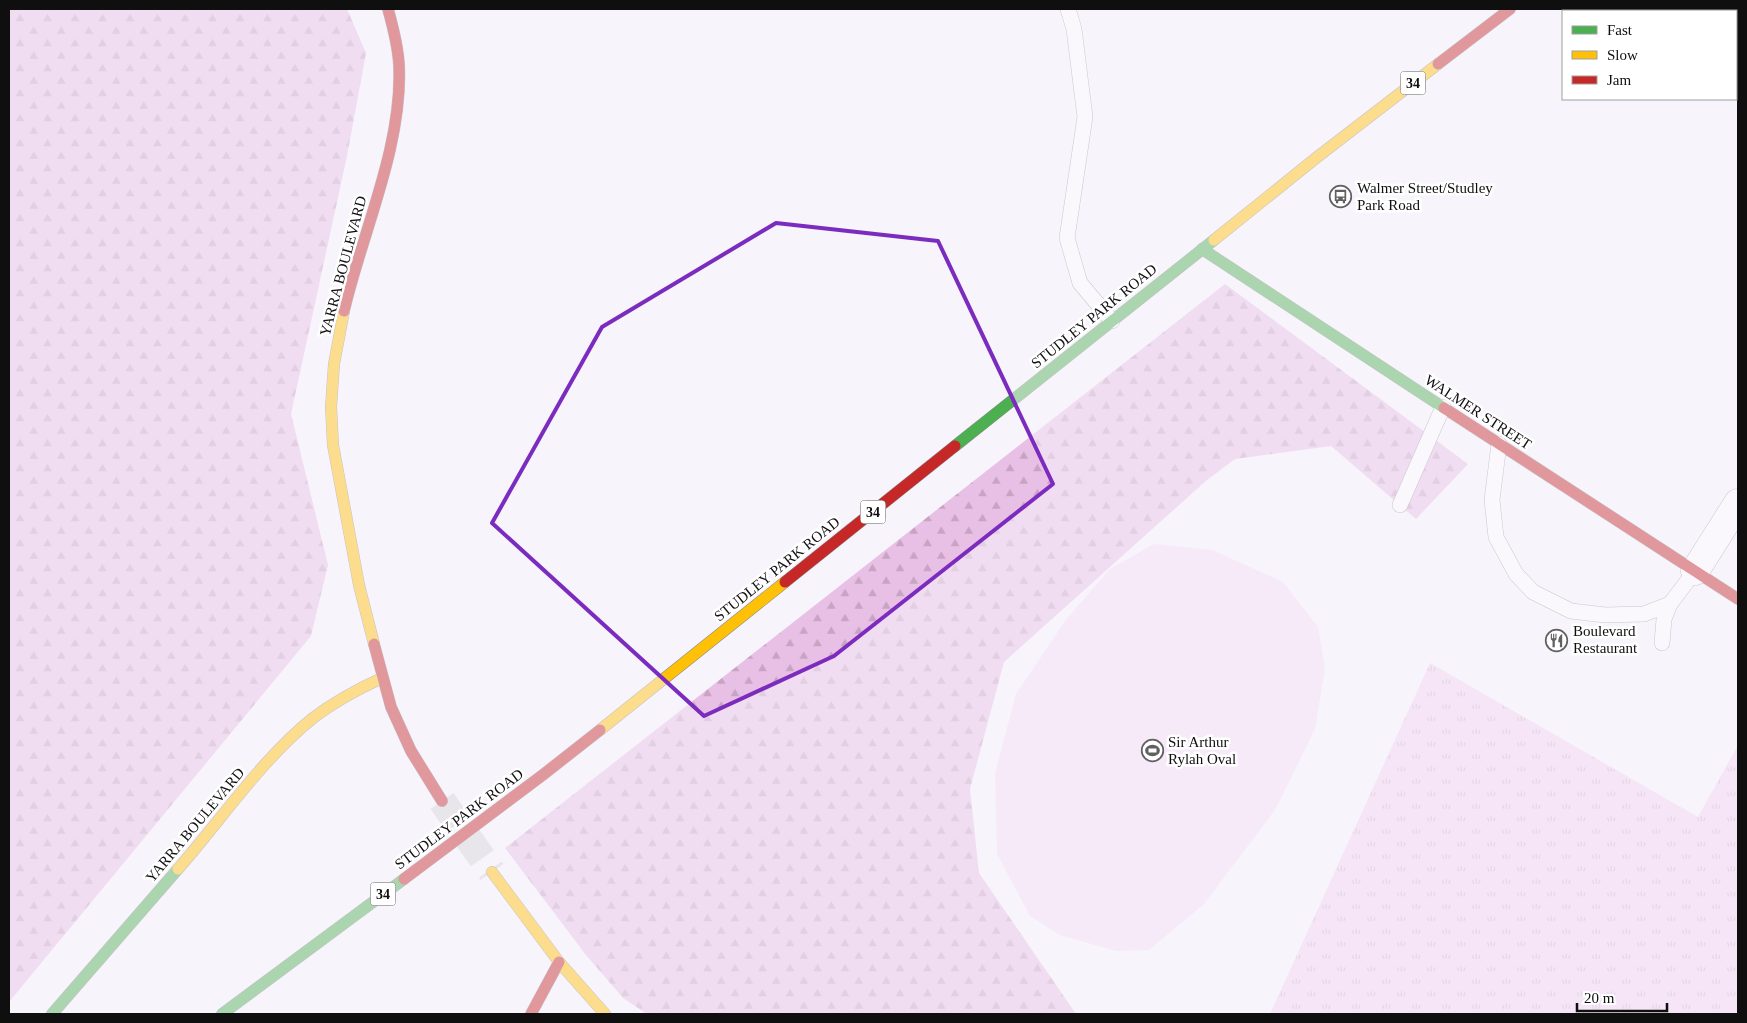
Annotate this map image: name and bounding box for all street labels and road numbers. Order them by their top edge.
road number: 34 [1400,72,1426,95]
street label: YARRA BOULEVARD [317,194,369,338]
street label: STUDLEY PARK ROAD [1028,260,1160,371]
street label: WALMER STREET [1422,372,1534,452]
road number: 34 [860,501,886,524]
street label: STUDLEY PARK ROAD [711,513,843,624]
street label: YARRA BOULEVARD [142,764,248,885]
street label: STUDLEY PARK ROAD [392,765,526,872]
road number: 34 [370,882,396,906]

